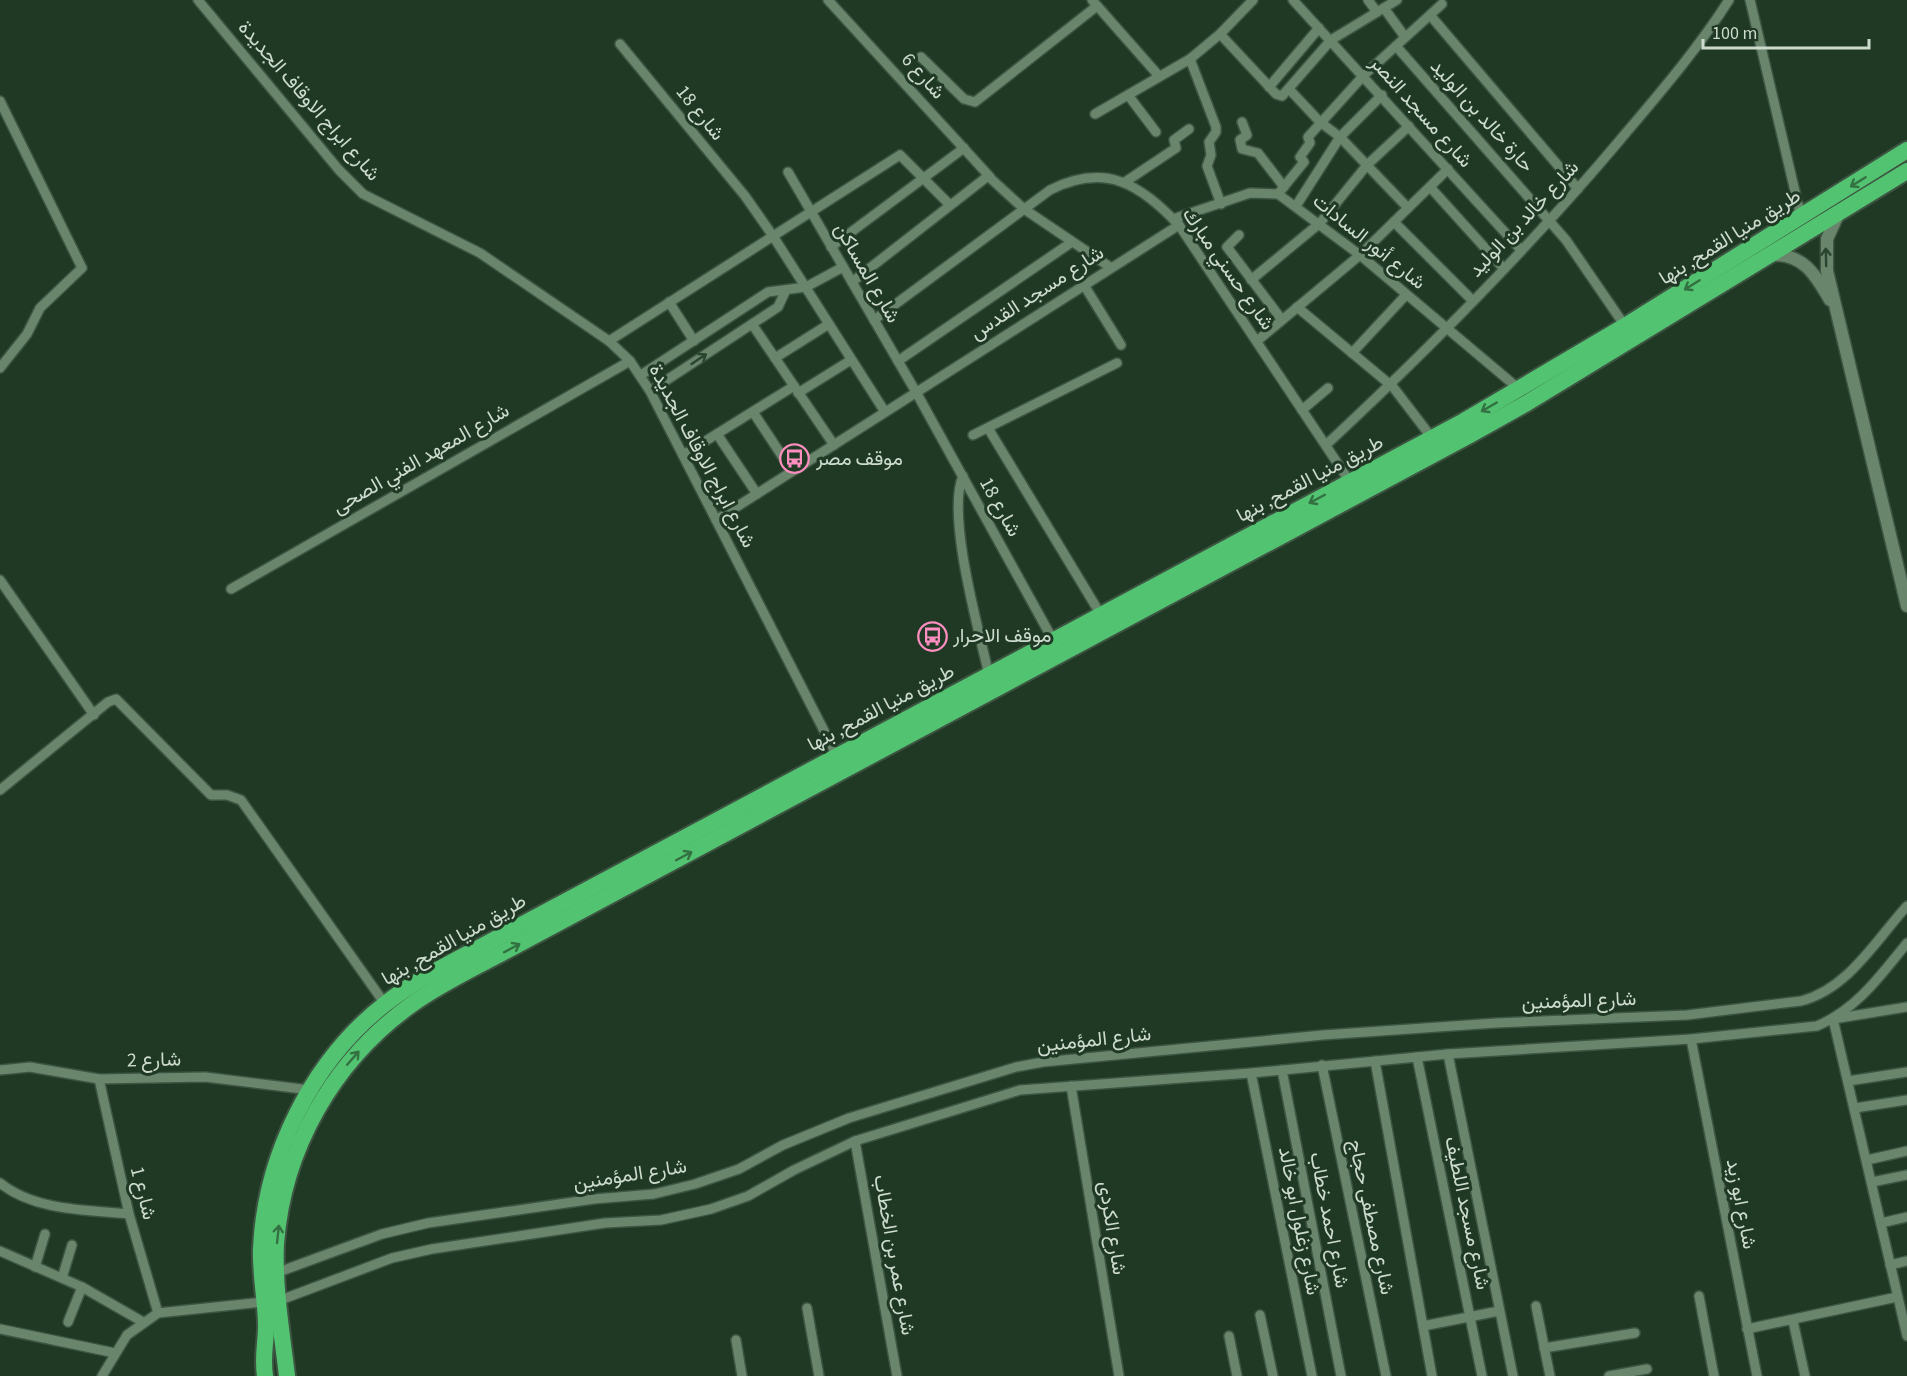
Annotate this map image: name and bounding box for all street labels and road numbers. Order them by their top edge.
street label: شارع ابراج الاوقاف الجديدة [231,15,387,187]
street label: شارع 6 [894,46,952,106]
street label: شارع مسجد النصر [1362,49,1479,174]
street label: حارة خالد بن الوليد [1424,53,1540,179]
street label: شارع 18 [669,79,731,147]
street label: شارع خالد بن الوليد [1462,154,1586,284]
street label: طريق منيا القمح, بنها [1654,182,1806,292]
street label: شارع أنور السادات [1306,188,1432,296]
street label: شارع حسني مبارك [1174,202,1281,337]
street label: شارع المساكن [827,218,907,328]
street label: شارع مسجد القدس [965,239,1109,347]
street label: شارع ابراج الاوقاف الجديدة [642,359,762,553]
street label: شارع المعهد الفني الصحى [327,397,516,523]
street label: طريق منيا القمح, بنها [1232,428,1388,530]
street label: شارع 18 [972,472,1028,542]
street label: طريق منيا القمح, بنها [803,657,959,759]
street label: طريق منيا القمح, بنها [377,887,531,993]
street label: شارع المؤمنين [1521,985,1637,1017]
street label: شارع المؤمنين [1035,1020,1153,1060]
street label: شارع 2 [127,1046,181,1074]
street label: شارع مسجد اللطيف [1437,1134,1497,1292]
street label: شارع مصطفى حجاج [1341,1137,1401,1297]
street label: شارع زغلول ابو خالد [1271,1144,1327,1298]
street label: شارع احمد خطاب [1302,1150,1356,1290]
street label: شارع المؤمنين [571,1152,689,1198]
street label: شارع ابو زيد [1719,1156,1763,1252]
street label: شارع 1 [123,1163,163,1223]
street label: شارع عمر بن الخطاب [866,1173,922,1337]
street label: شارع الكردى [1091,1179,1133,1277]

